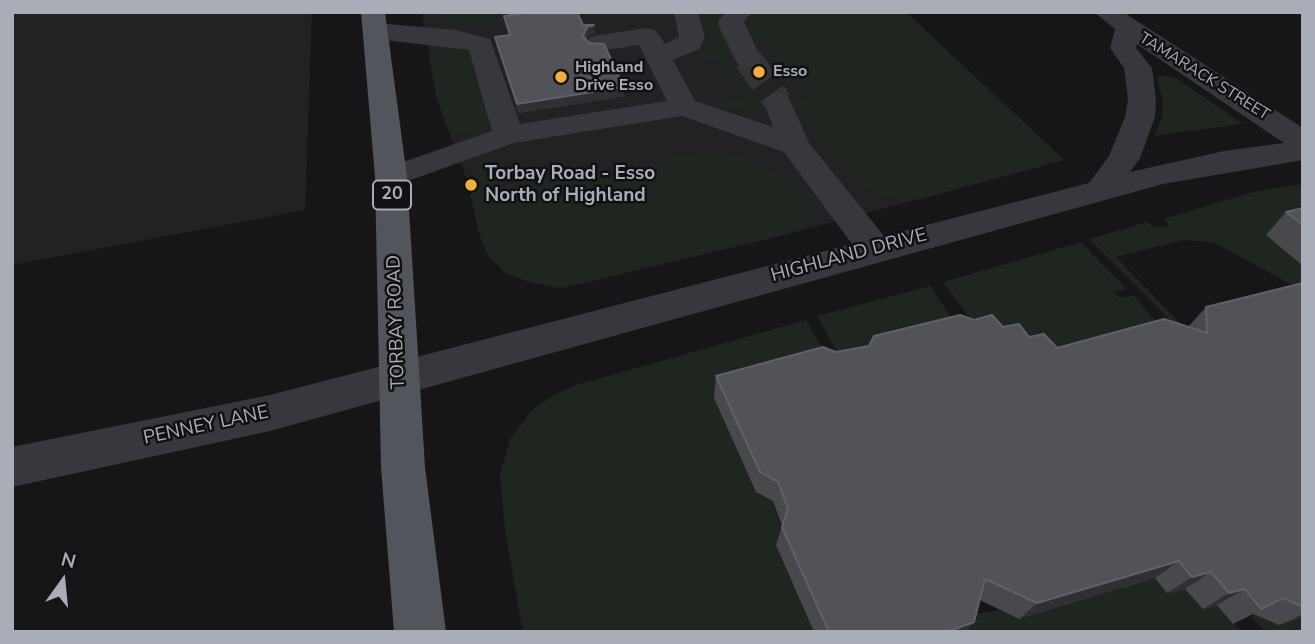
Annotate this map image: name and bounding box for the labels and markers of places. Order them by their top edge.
place label: Highland Drive Esso [575,58,653,96]
place label: Esso [773,62,807,82]
marker: Esso [751,64,767,80]
marker: Highland Drive Esso [553,69,569,85]
place label: Torbay Road - Esso North of Highland [485,163,655,207]
marker: Torbay Road - Esso North of Highland [463,177,479,193]

